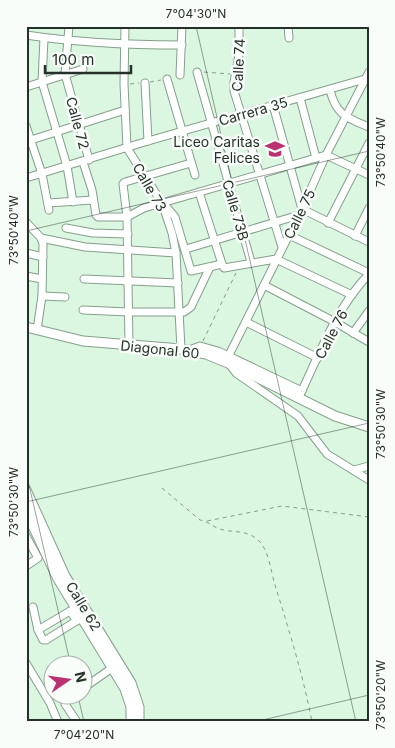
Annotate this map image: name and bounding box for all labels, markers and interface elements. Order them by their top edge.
text: 7°04'30"N [166,6,226,21]
street label: Calle 74 [228,38,248,92]
scale bar [45,42,131,74]
text: 100 m [52,50,94,69]
street label: Carrera 35 [217,93,289,129]
street label: Calle 72 [63,95,93,151]
text: 73°50'40"W [373,117,388,187]
place label: Liceo Caritas Felices [173,133,260,166]
school or university icon: Liceo Caritas Felices [264,138,286,160]
street label: Calle 73 [129,160,171,214]
street label: Calle 73B [219,178,253,242]
street label: Calle 75 [280,186,318,242]
text: 73°50'40"W [6,195,21,265]
street label: Calle 76 [311,306,351,362]
street label: Diagonal 60 [120,336,200,362]
text: 73°50'30"W [373,389,388,459]
text: 73°50'30"W [6,467,21,537]
street label: Calle 62 [63,578,105,634]
north arrow [42,656,92,706]
text: 73°50'20"W [373,660,388,730]
text: N [72,670,91,684]
text: 7°04'20"N [54,727,114,742]

